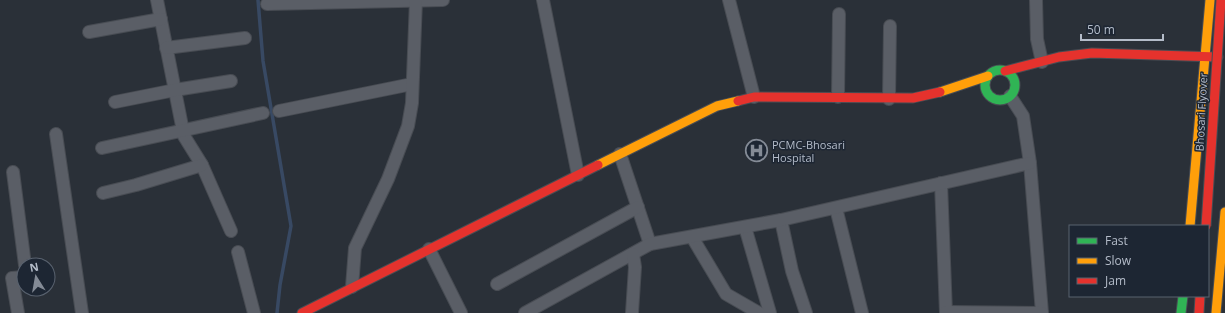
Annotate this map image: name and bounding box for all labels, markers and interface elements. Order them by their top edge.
scale bar [1081,16,1163,42]
text: 50 m [1087,21,1115,38]
street label: Bhosari Flyover [1191,72,1211,152]
hospital icon: PCMC-Bhosari Hospital [744,137,770,163]
place label: PCMC-Bhosari Hospital [772,137,845,165]
legend [1069,225,1209,297]
text: Fast [1105,232,1128,249]
text: Slow [1105,252,1132,269]
north arrow [16,257,56,297]
text: N [28,258,40,275]
text: Jam [1104,272,1126,289]

